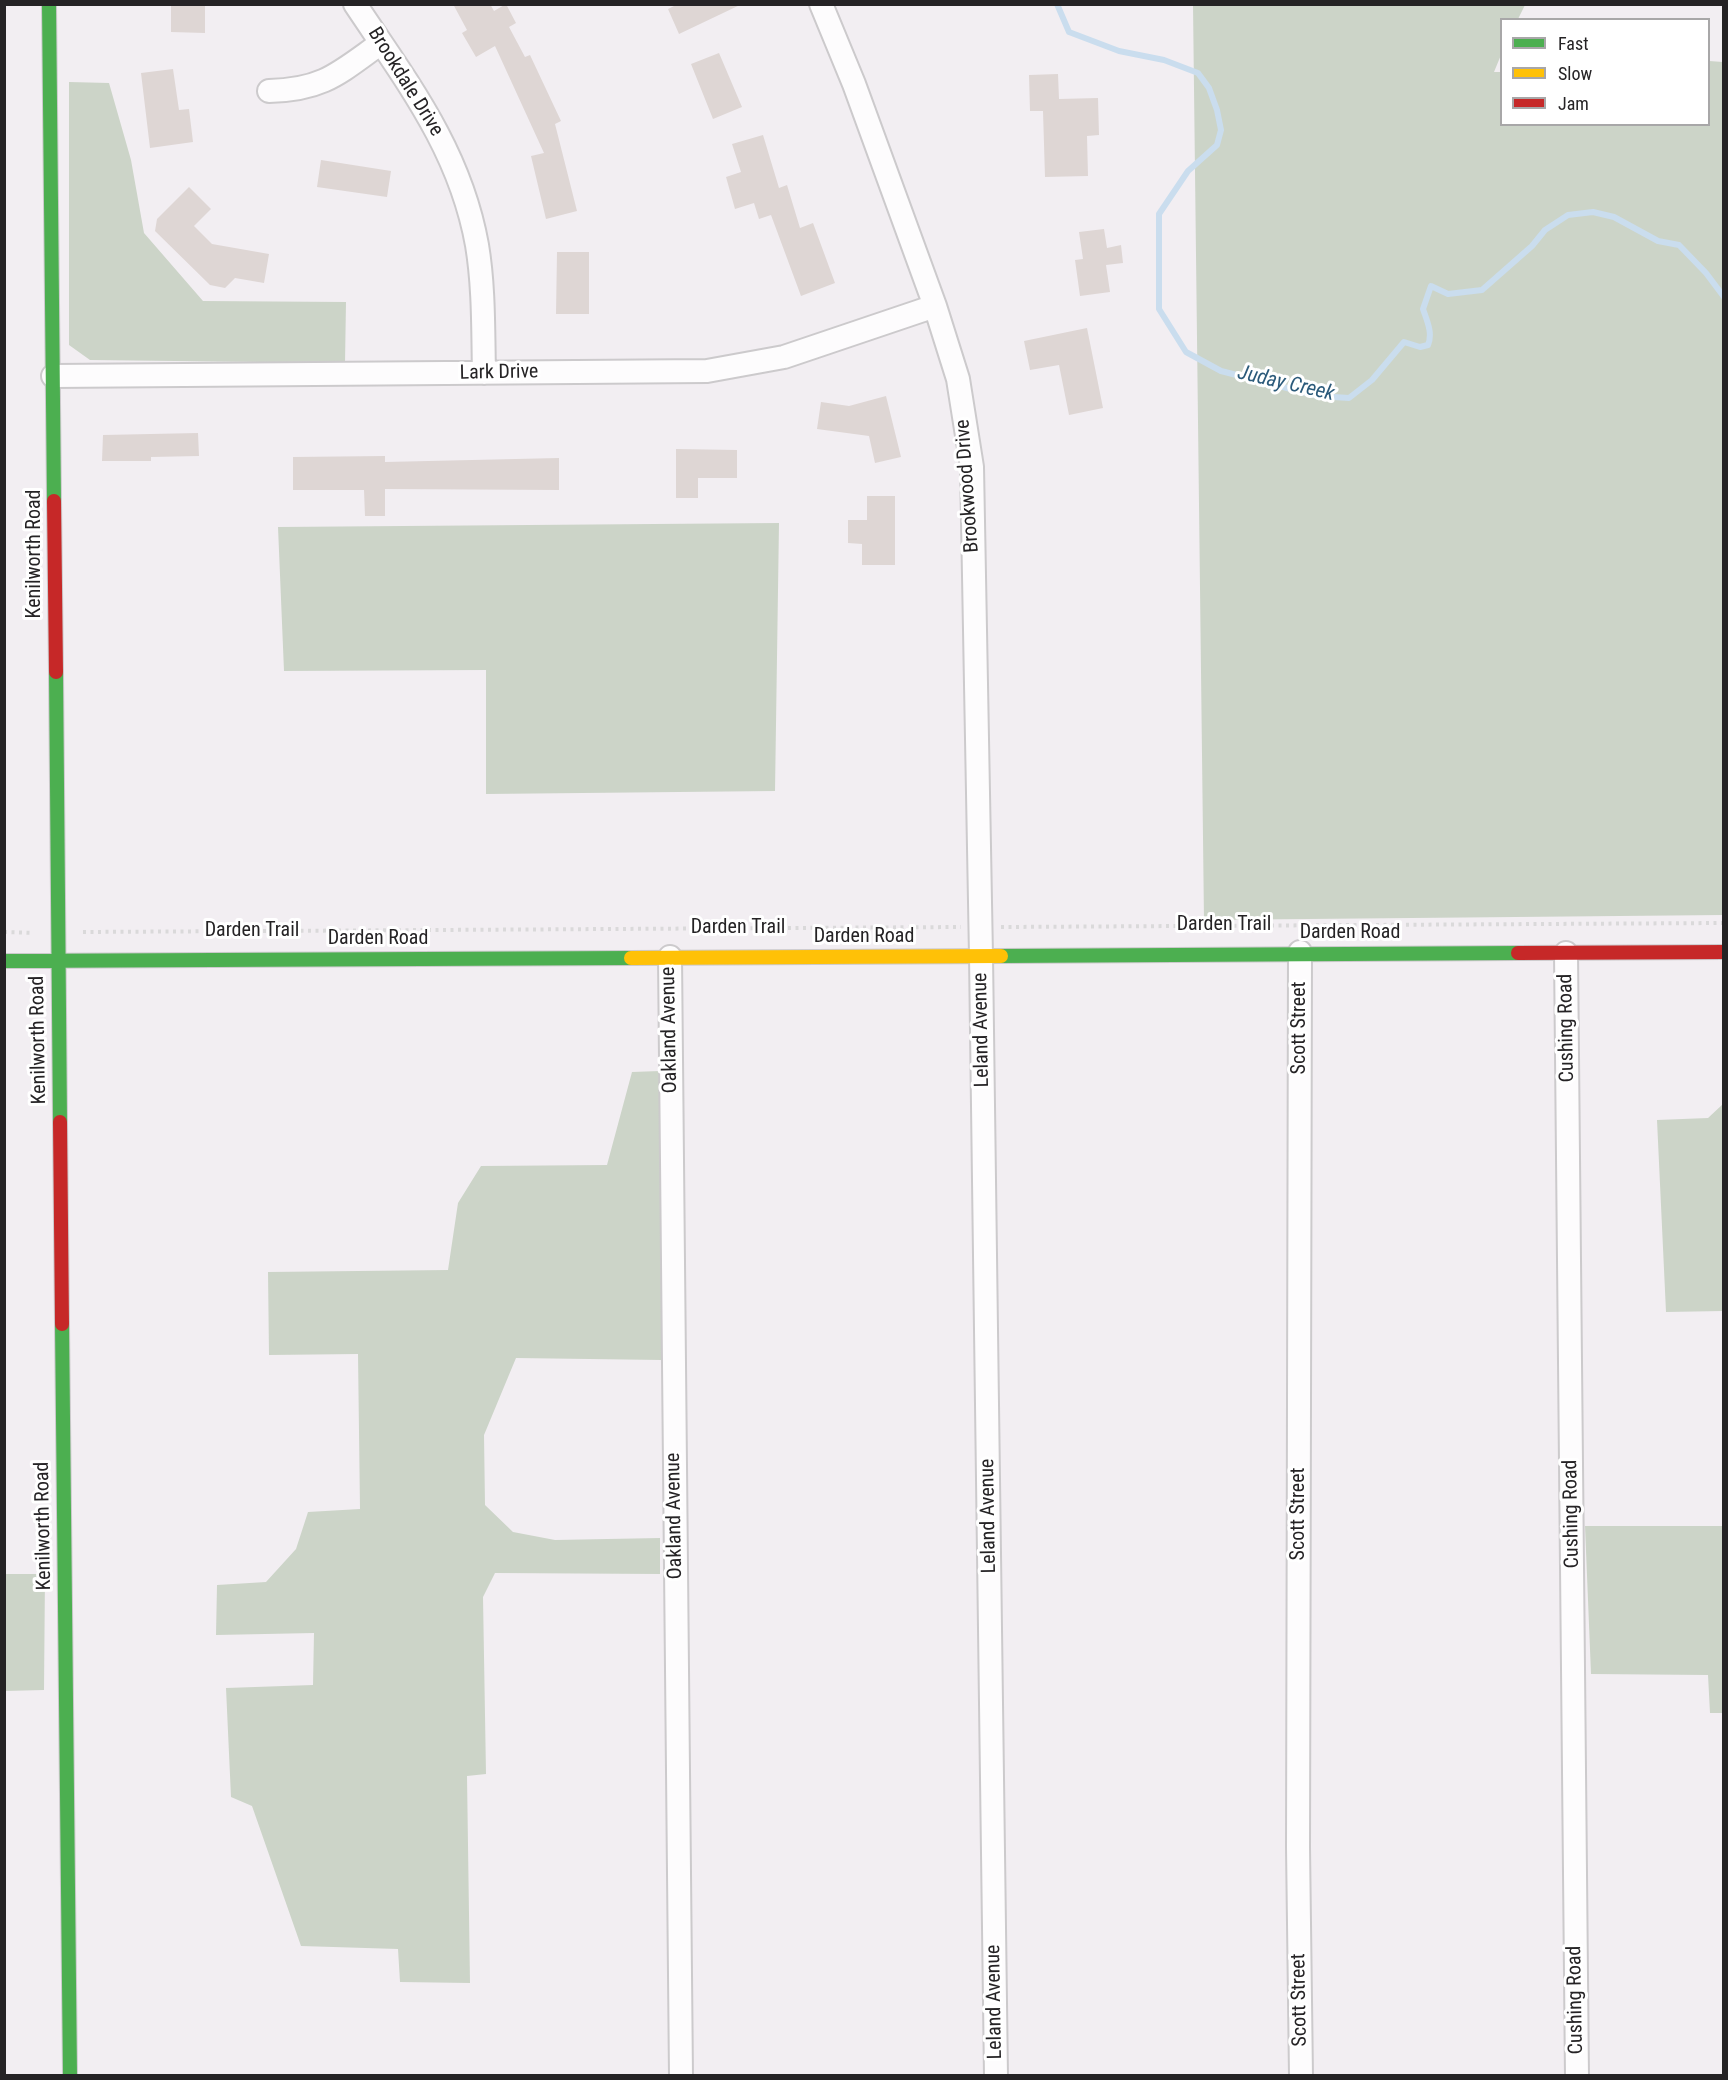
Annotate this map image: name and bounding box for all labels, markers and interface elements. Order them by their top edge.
legend [1500,18,1710,126]
street label: Brookdale Drive [362,23,448,141]
text: Fast [1558,33,1589,54]
text: Slow [1558,63,1592,84]
text: Jam [1558,93,1589,114]
street label: Lark Drive [459,360,539,386]
water label: Juday Creek [1235,361,1337,407]
street label: Brookwood Drive [951,419,985,553]
street label: Kenilworth Road [23,490,47,618]
street label: Darden Trail [1177,913,1271,937]
street label: Darden Trail [691,916,785,940]
street label: Darden Trail [205,919,299,943]
street label: Darden Road [1300,921,1400,945]
street label: Darden Road [814,925,914,949]
street label: Darden Road [328,927,428,951]
street label: Oakland Avenue [657,967,683,1093]
street label: Leland Avenue [969,972,995,1088]
street label: Cushing Road [1554,973,1580,1083]
street label: Kenilworth Road [26,975,52,1105]
street label: Scott Street [1288,982,1312,1074]
street label: Oakland Avenue [662,1453,688,1579]
street label: Leland Avenue [976,1458,1002,1574]
street label: Cushing Road [1559,1459,1585,1569]
street label: Kenilworth Road [31,1461,57,1591]
street label: Scott Street [1287,1468,1311,1560]
street label: Leland Avenue [982,1944,1008,2060]
street label: Cushing Road [1563,1945,1589,2055]
street label: Scott Street [1287,1953,1313,2047]

